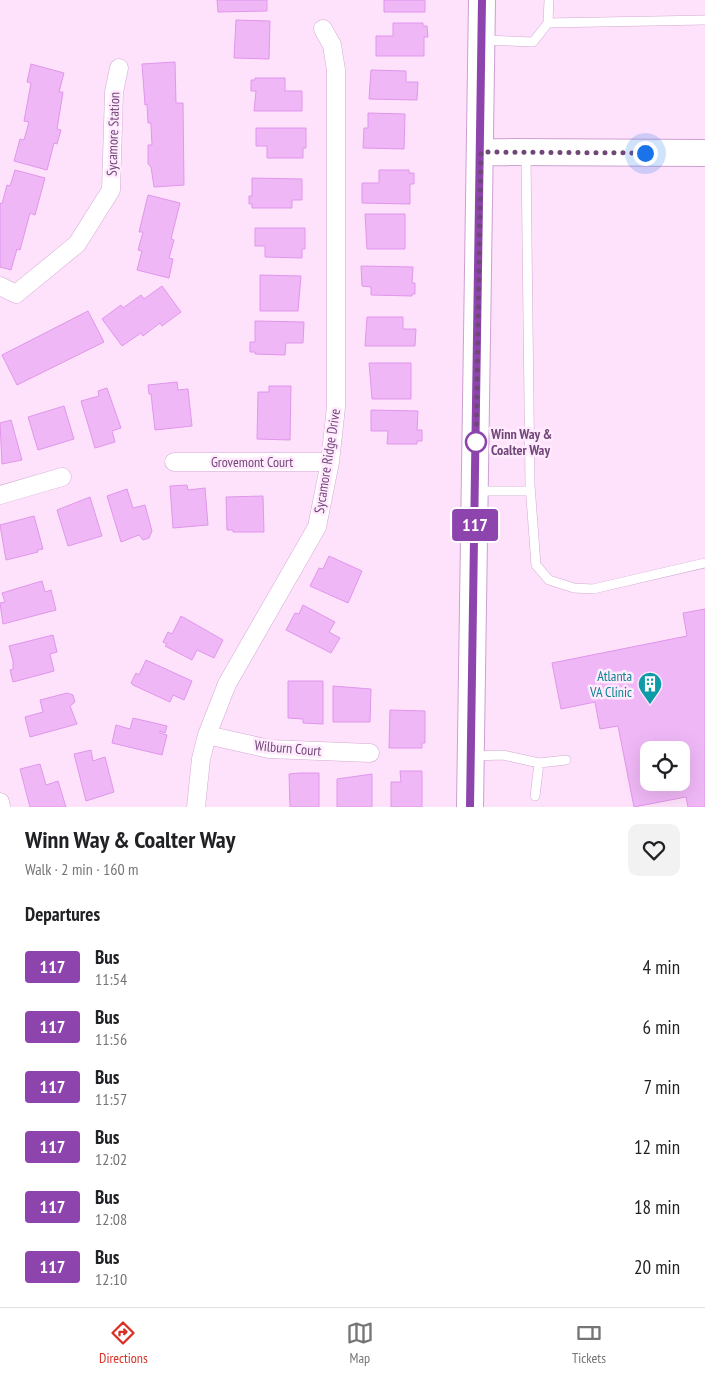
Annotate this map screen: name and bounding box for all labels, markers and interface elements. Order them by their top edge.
street label: Sycamore Station [103,92,123,176]
your location [633,141,658,166]
street label: Sycamore Ridge Drive [310,407,344,515]
place label: Winn Way & Coalter Way [490,425,552,459]
marker: Winn Way & Coalter Way [465,431,487,453]
street label: Grovemont Court [211,453,293,471]
line badge: 117 [446,509,504,541]
text: 117 [462,513,488,536]
place label: Atlanta VA Clinic [589,667,632,701]
building icon: Atlanta VA Clinic [637,671,663,705]
street label: Wilburn Court [254,736,322,760]
map controls [640,741,690,791]
button: locate [640,741,690,791]
text: Winn Way & Coalter Way [25,824,235,855]
button: heart [628,824,680,876]
text: Walk · 2 min · 160 m [25,859,138,879]
text: Departures [25,902,100,926]
text: Bus [95,945,119,969]
text: 117 [40,955,65,978]
text: 4 min [643,955,680,979]
text: 11:54 [95,969,127,989]
text: Bus [95,1005,119,1029]
text: 117 [40,1015,65,1038]
text: 6 min [643,1015,680,1039]
text: 11:56 [95,1029,127,1049]
text: Bus [95,1065,119,1089]
text: 117 [40,1075,65,1098]
text: 7 min [643,1075,680,1099]
text: 11:57 [95,1089,127,1109]
text: Bus [95,1125,119,1149]
text: 117 [40,1135,65,1158]
text: 12 min [634,1135,680,1159]
text: 12:02 [95,1149,127,1169]
text: Bus [95,1185,119,1209]
text: 117 [40,1195,65,1218]
text: 18 min [634,1195,680,1219]
text: 12:08 [95,1209,127,1229]
text: Bus [95,1245,119,1269]
text: 117 [40,1255,65,1278]
text: 20 min [634,1255,680,1279]
text: 12:10 [95,1269,127,1289]
tab: Directions [99,1319,148,1367]
tab: Map [346,1319,374,1367]
tab: Tickets [572,1319,606,1367]

